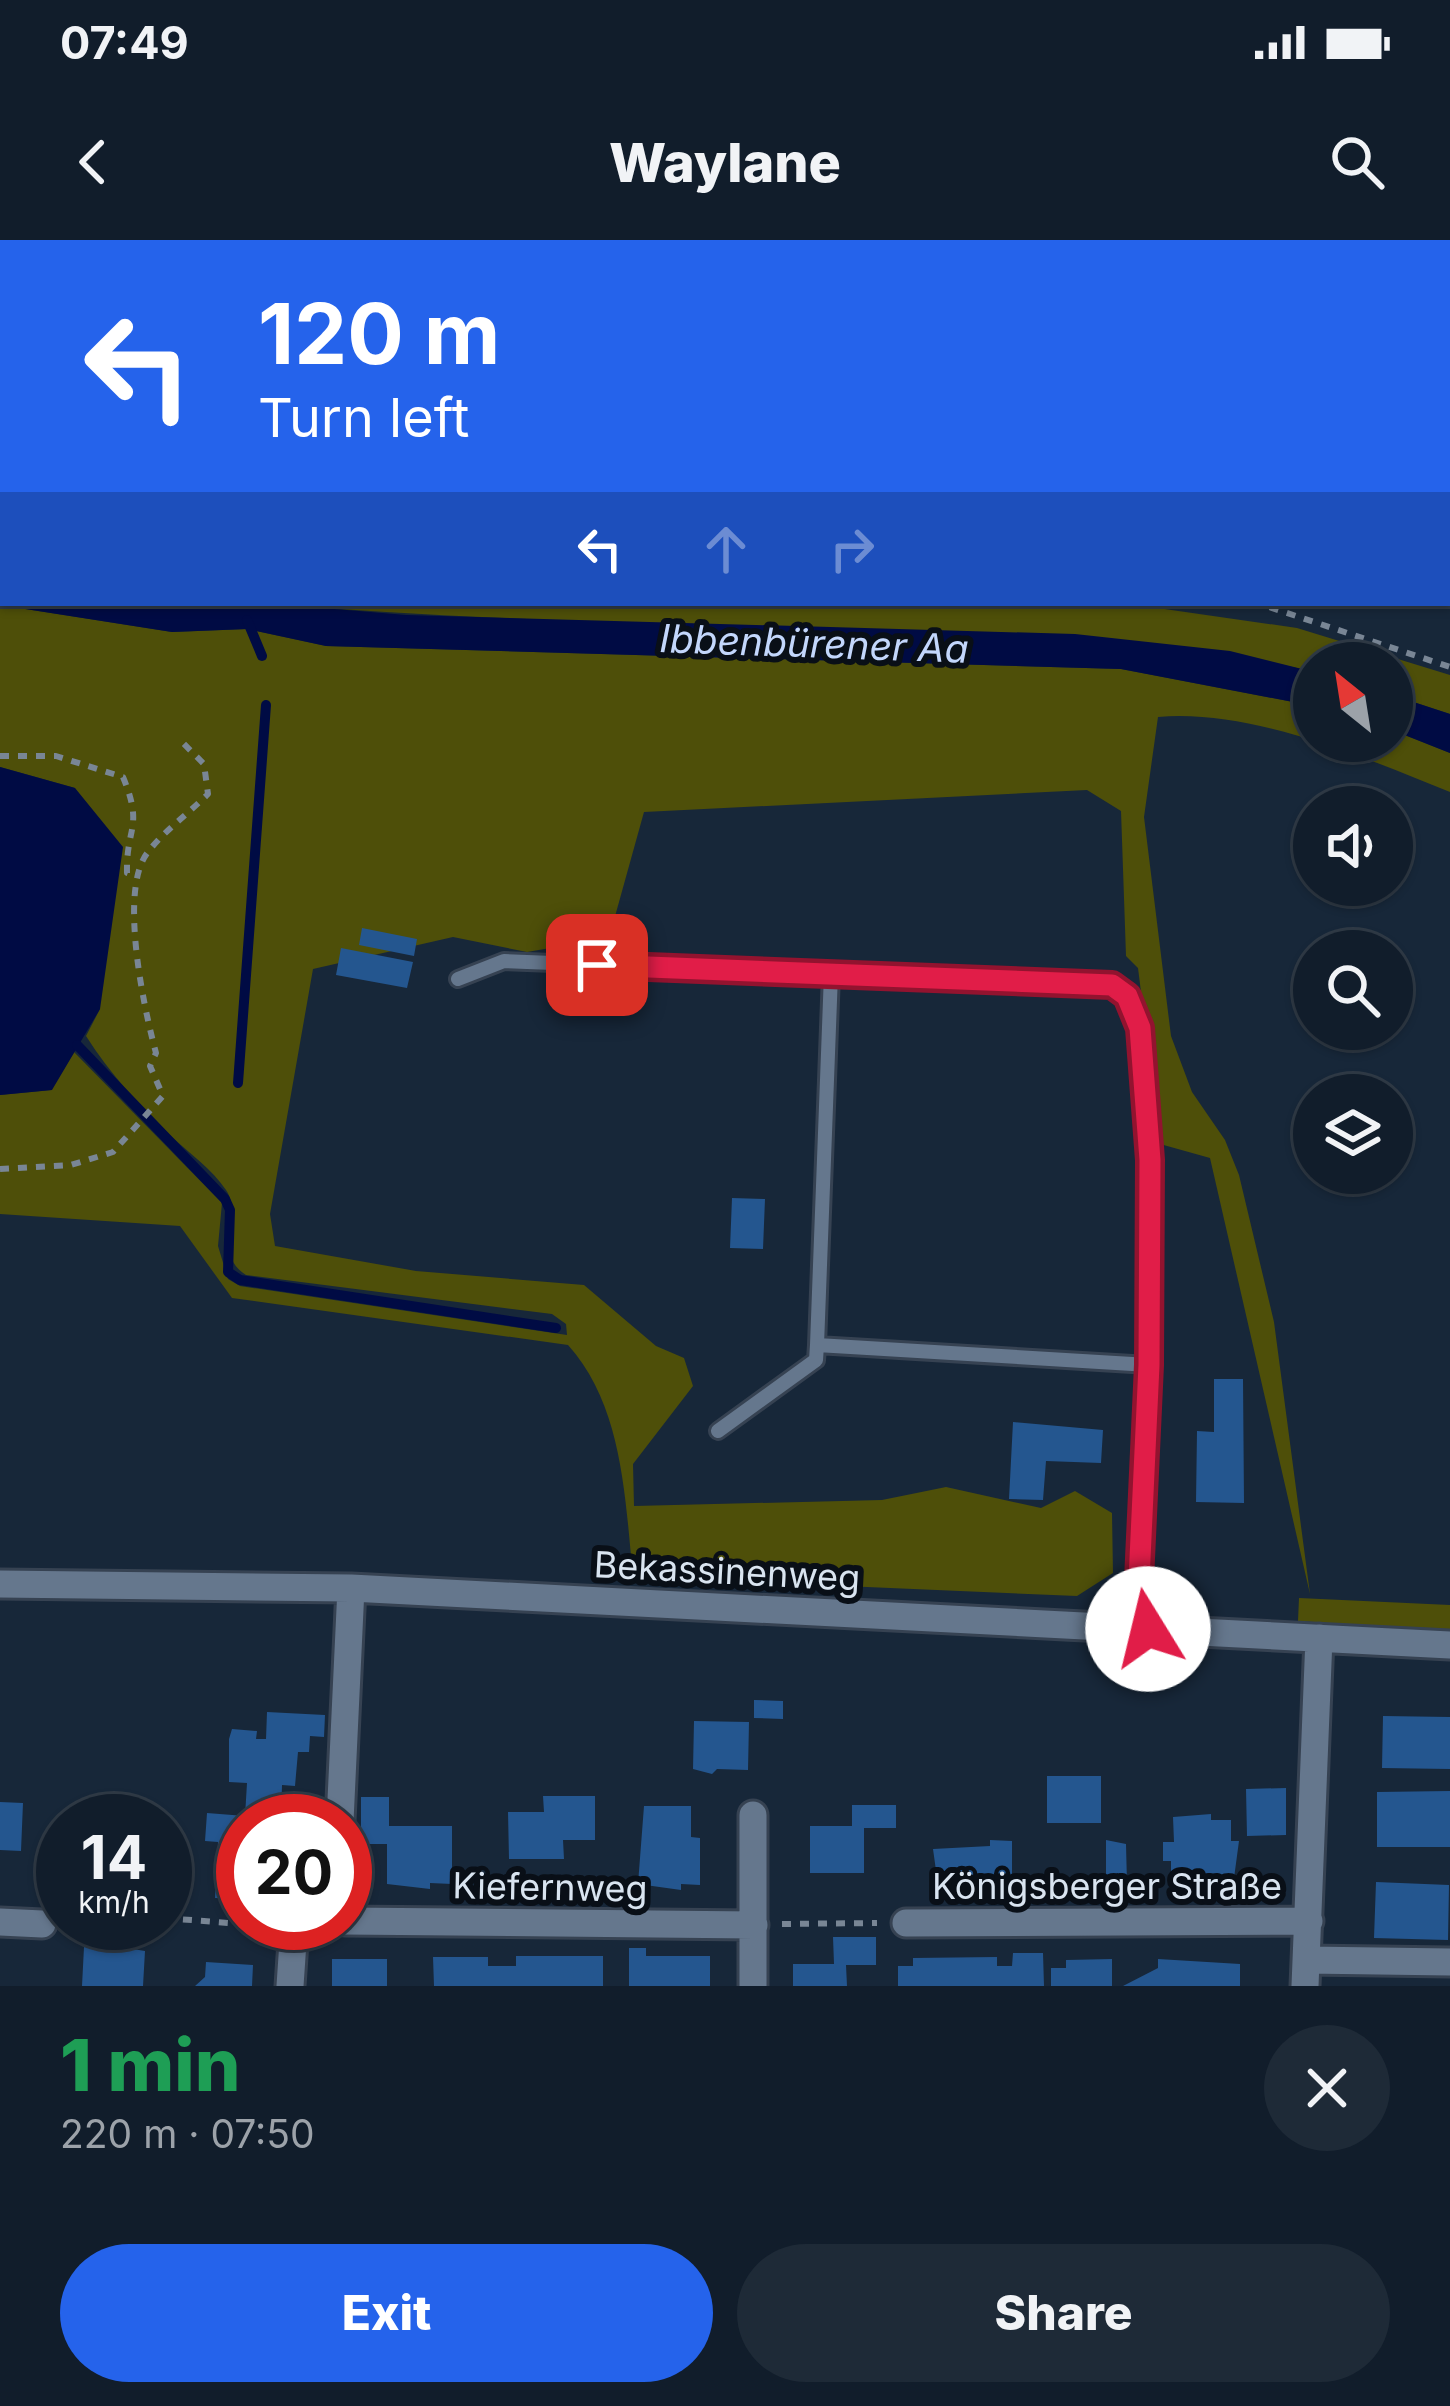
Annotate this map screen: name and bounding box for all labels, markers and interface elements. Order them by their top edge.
text: 07:49 [60,15,189,70]
icon: back [60,129,126,195]
icon: search [1324,129,1390,195]
text: Waylane [609,130,841,195]
text: 120 m [258,283,500,384]
icon: left [60,288,216,444]
text: Turn left [258,385,469,450]
icon: left [567,516,633,582]
icon: ahead [693,516,759,582]
icon: right [819,516,885,582]
water label: Ibbenbürener Aa [659,614,969,672]
north arrow [1293,642,1413,762]
map controls [1293,642,1413,1194]
button: sound [1293,786,1413,906]
pin [546,914,648,1016]
button: search [1293,930,1413,1050]
icon: arrive [564,932,630,998]
button: layers [1293,1074,1413,1194]
street label: Bekassinenweg [593,1542,861,1600]
position arrow [1085,1566,1211,1692]
speed limit sign: 20 [216,1794,372,1950]
text: 14 [81,1821,147,1893]
street label: Kiefernweg [452,1863,648,1911]
street label: Königsberger Straße [932,1864,1282,1908]
text: km/h [78,1884,150,1920]
text: 1 min [60,2021,240,2108]
button: close [1264,2025,1390,2151]
text: 220 m · 07:50 [60,2110,315,2157]
button: Exit [60,2244,713,2382]
button: Share [737,2244,1390,2382]

